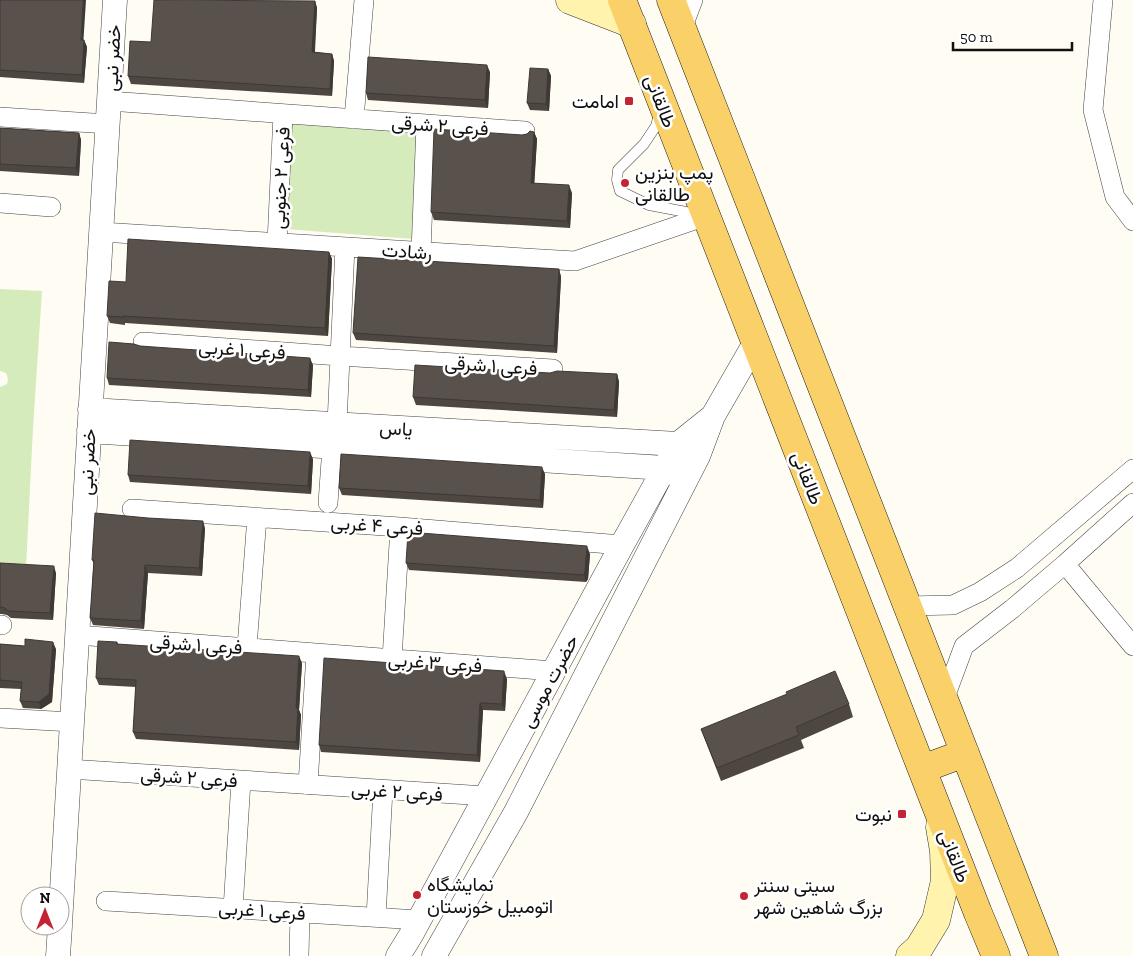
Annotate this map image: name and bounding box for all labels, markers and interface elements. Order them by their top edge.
scale bar [953,20,1072,52]
street label: خضر نبی [99,24,126,92]
text: 50 m [960,28,993,46]
street label: طالقانی [640,71,681,131]
place label: امامت [572,90,619,113]
marker: امامت [623,95,635,107]
street label: فرعی ۲ شرقی [391,111,489,140]
street label: فرعی ۲ جنوبی [266,126,295,230]
place label: پمپ بنزین طالقانی [635,161,713,206]
marker: پمپ بنزین طالقانی [619,177,631,189]
street label: رشادت [381,238,433,265]
street label: فرعی ۱ غربی [198,335,286,364]
street label: فرعی ۱ شرقی [444,351,538,380]
street label: یاس [379,416,413,441]
street label: خضر نبی [74,428,101,496]
street label: طالقانی [787,448,828,508]
street label: فرعی ۴ غربی [330,511,424,540]
street label: فرعی ۱ شرقی [149,630,243,659]
street label: حضرت موسی [515,631,583,732]
street label: فرعی ۳ غربی [387,648,483,677]
street label: فرعی ۲ شرقی [140,763,238,792]
street label: فرعی ۲ غربی [350,777,444,806]
place label: نبوت [855,803,892,826]
marker: نبوت [896,808,908,820]
street label: طالقانی [934,826,975,886]
place label: نمایشگاه اتومبیل خوزستان [427,873,553,918]
place label: سیتی سنتر بزرگ شاهین شهر [753,874,883,919]
north arrow [20,886,70,936]
marker: نمایشگاه اتومبیل خوزستان [411,889,423,901]
text: N [40,890,51,907]
marker: سیتی سنتر بزرگ شاهین شهر [738,890,750,902]
street label: فرعی ۱ غربی [218,896,306,925]

